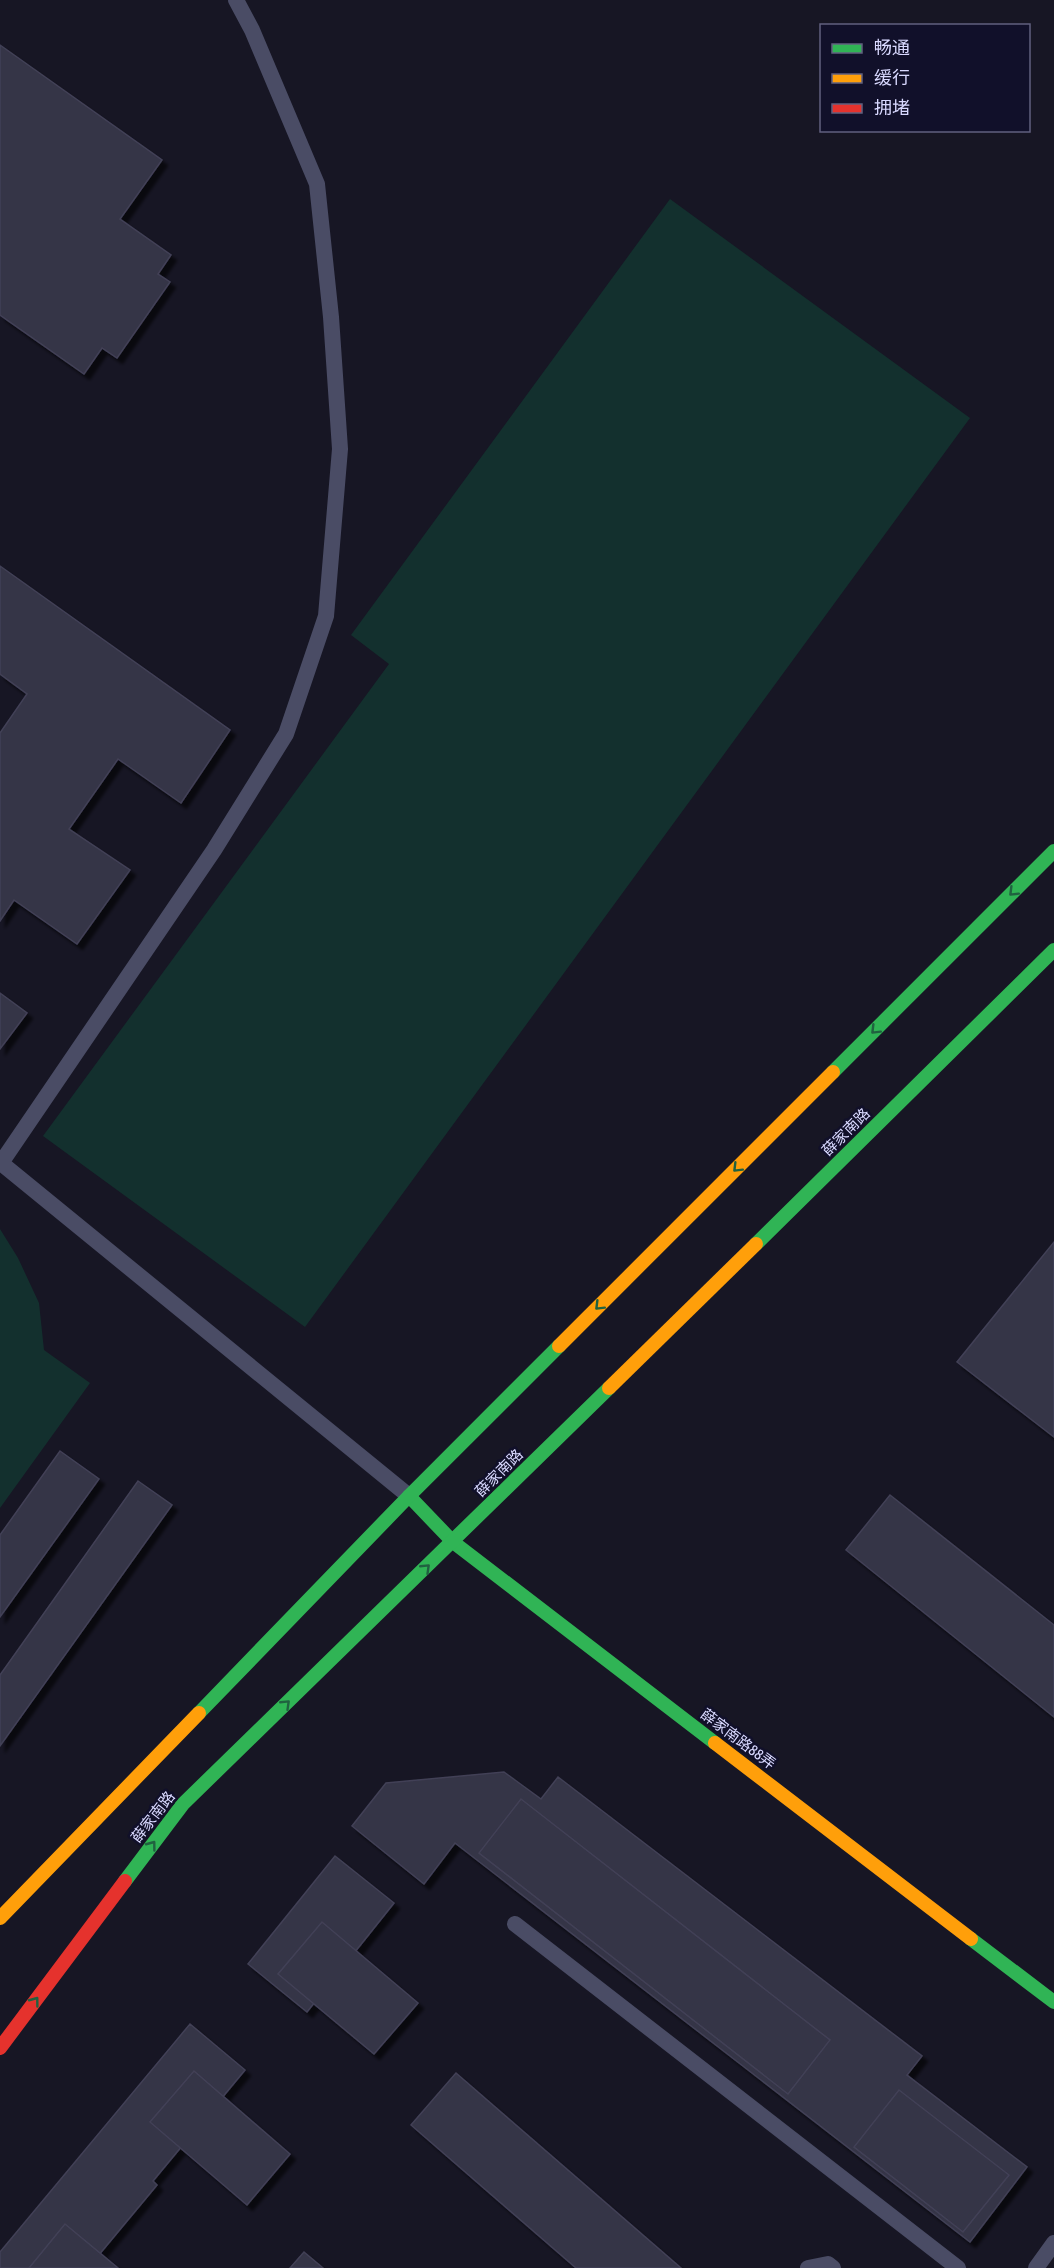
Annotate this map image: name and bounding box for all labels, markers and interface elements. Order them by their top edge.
legend [820,24,1030,132]
text: 畅通 [874,37,910,58]
text: 缓行 [874,67,910,88]
text: 拥堵 [874,97,910,118]
one-way arrow [1009,885,1019,896]
one-way arrow [871,1022,882,1033]
street label: 薛家南路 [818,1104,873,1159]
one-way arrow [733,1160,744,1171]
one-way arrow [595,1299,606,1309]
street label: 薛家南路 [471,1445,526,1500]
one-way arrow [420,1564,430,1575]
one-way arrow [279,1700,290,1711]
street label: 薛家南路88弄 [698,1705,779,1772]
street label: 薛家南路 [127,1788,178,1846]
one-way arrow [145,1840,156,1851]
one-way arrow [28,1996,39,2007]

